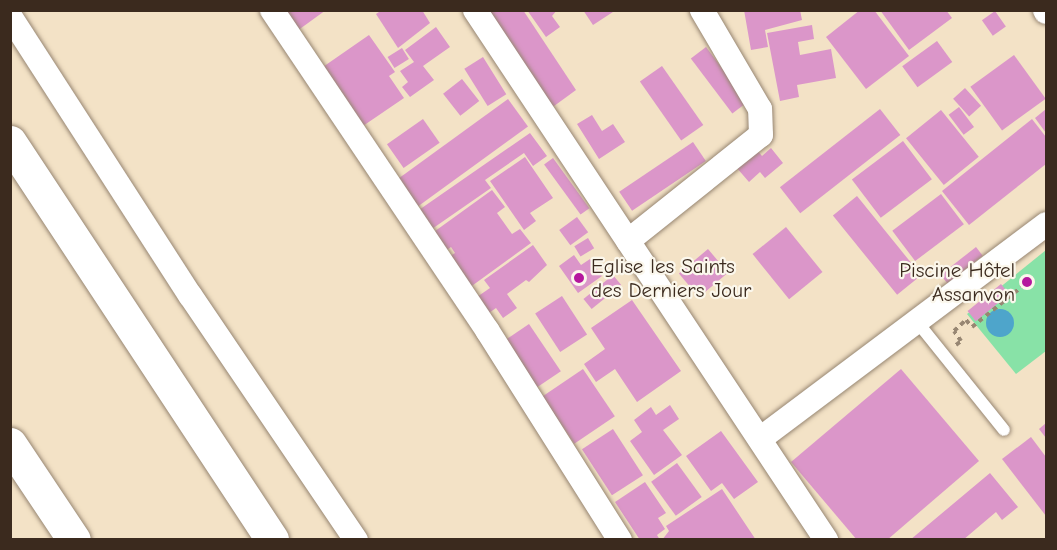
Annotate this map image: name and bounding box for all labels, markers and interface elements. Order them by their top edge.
place label: Eglise les Saints des Derniers Jour [591,253,751,303]
place label: Piscine Hôtel Assanvon [899,257,1015,307]
marker: Eglise les Saints des Derniers Jour [572,271,586,285]
marker: Piscine Hôtel Assanvon [1020,275,1034,289]

